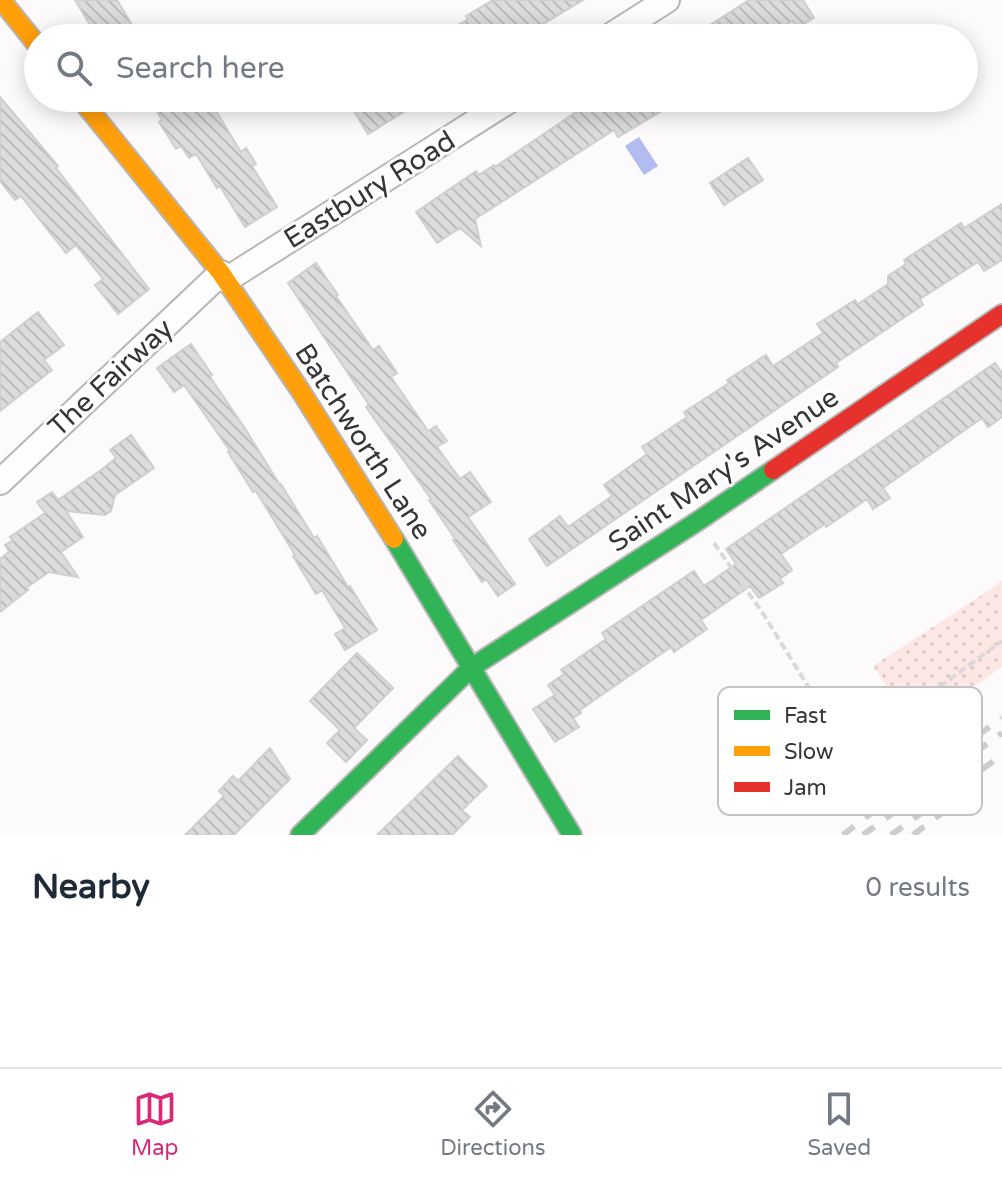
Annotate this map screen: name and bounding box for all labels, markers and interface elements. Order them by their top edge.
search box [24,24,978,112]
icon: search [52,46,96,90]
text: Search here [116,50,285,87]
street label: Eastbury Road [278,124,461,256]
street label: The Fairway [41,311,180,444]
street label: Batchworth Lane [287,337,439,546]
street label: Saint Mary's Avenue [602,380,845,560]
legend [718,687,982,815]
text: Fast [784,703,827,729]
text: Slow [784,739,834,765]
text: Jam [784,775,827,801]
text: Nearby [32,867,150,908]
text: 0 results [865,872,970,903]
tab: Map [131,1087,178,1161]
tab: Directions [440,1087,546,1161]
tab: Saved [807,1087,871,1161]

